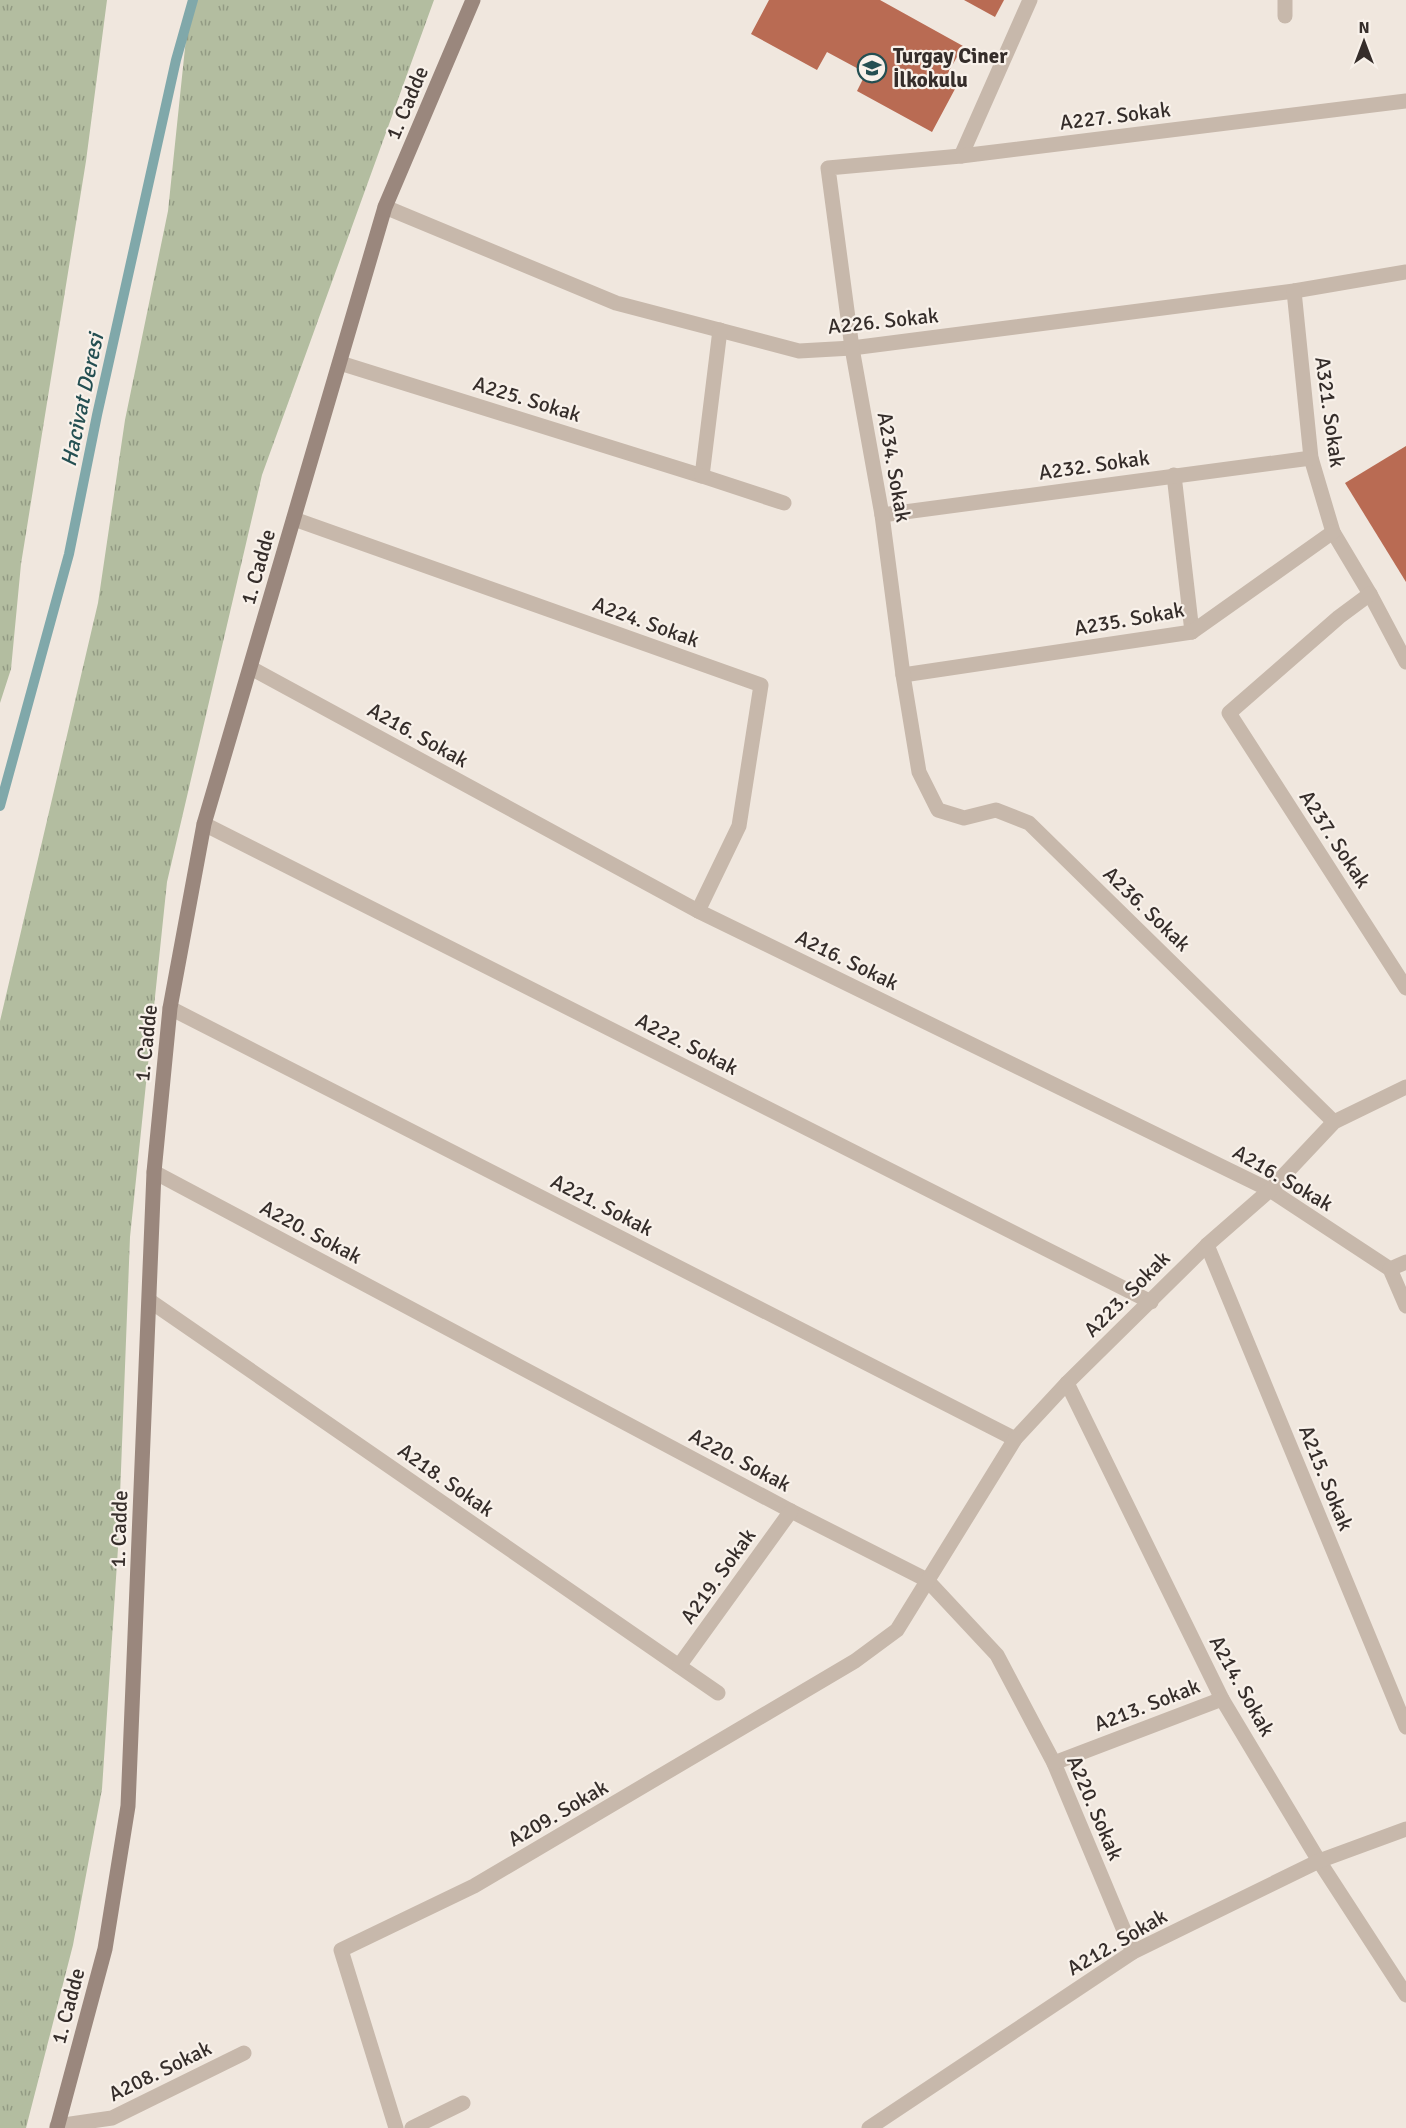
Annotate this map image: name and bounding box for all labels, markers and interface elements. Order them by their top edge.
north arrow [1334,12,1394,72]
text: N [1358,18,1370,38]
place label: Turgay Ciner İlkokulu [893,43,1008,93]
school or university icon: Turgay Ciner İlkokulu [856,52,888,84]
street label: 1. Cadde [380,62,434,144]
street label: A227. Sokak [1058,96,1172,136]
street label: A226. Sokak [826,302,940,340]
water label: Hacivat Deresi [55,329,110,469]
street label: A321. Sokak [1309,355,1351,469]
street label: A225. Sokak [470,370,584,428]
street label: A234. Sokak [872,410,917,525]
street label: A232. Sokak [1037,444,1151,486]
street label: 1. Cadde [235,526,281,608]
street label: A224. Sokak [589,591,703,653]
street label: A235. Sokak [1072,596,1187,641]
street label: A216. Sokak [363,697,473,774]
street label: A237. Sokak [1294,785,1376,893]
street label: A236. Sokak [1098,861,1196,957]
street label: A216. Sokak [791,924,903,996]
street label: 1. Cadde [129,1003,163,1083]
street label: A222. Sokak [632,1007,743,1081]
street label: A216. Sokak [1228,1139,1338,1217]
street label: A221. Sokak [547,1168,658,1242]
street label: A220. Sokak [256,1194,367,1270]
street label: A223. Sokak [1078,1245,1176,1343]
street label: A220. Sokak [685,1422,796,1498]
street label: A215. Sokak [1293,1422,1359,1535]
street label: A218. Sokak [393,1437,499,1523]
street label: 1. Cadde [105,1490,133,1568]
street label: A219. Sokak [675,1523,761,1629]
street label: A214. Sokak [1204,1631,1281,1741]
street label: A213. Sokak [1090,1673,1204,1737]
street label: A220. Sokak [1061,1752,1129,1865]
street label: A209. Sokak [503,1774,613,1852]
street label: A212. Sokak [1062,1903,1172,1981]
street label: 1. Cadde [45,1965,91,2047]
street label: A208. Sokak [104,2035,216,2107]

